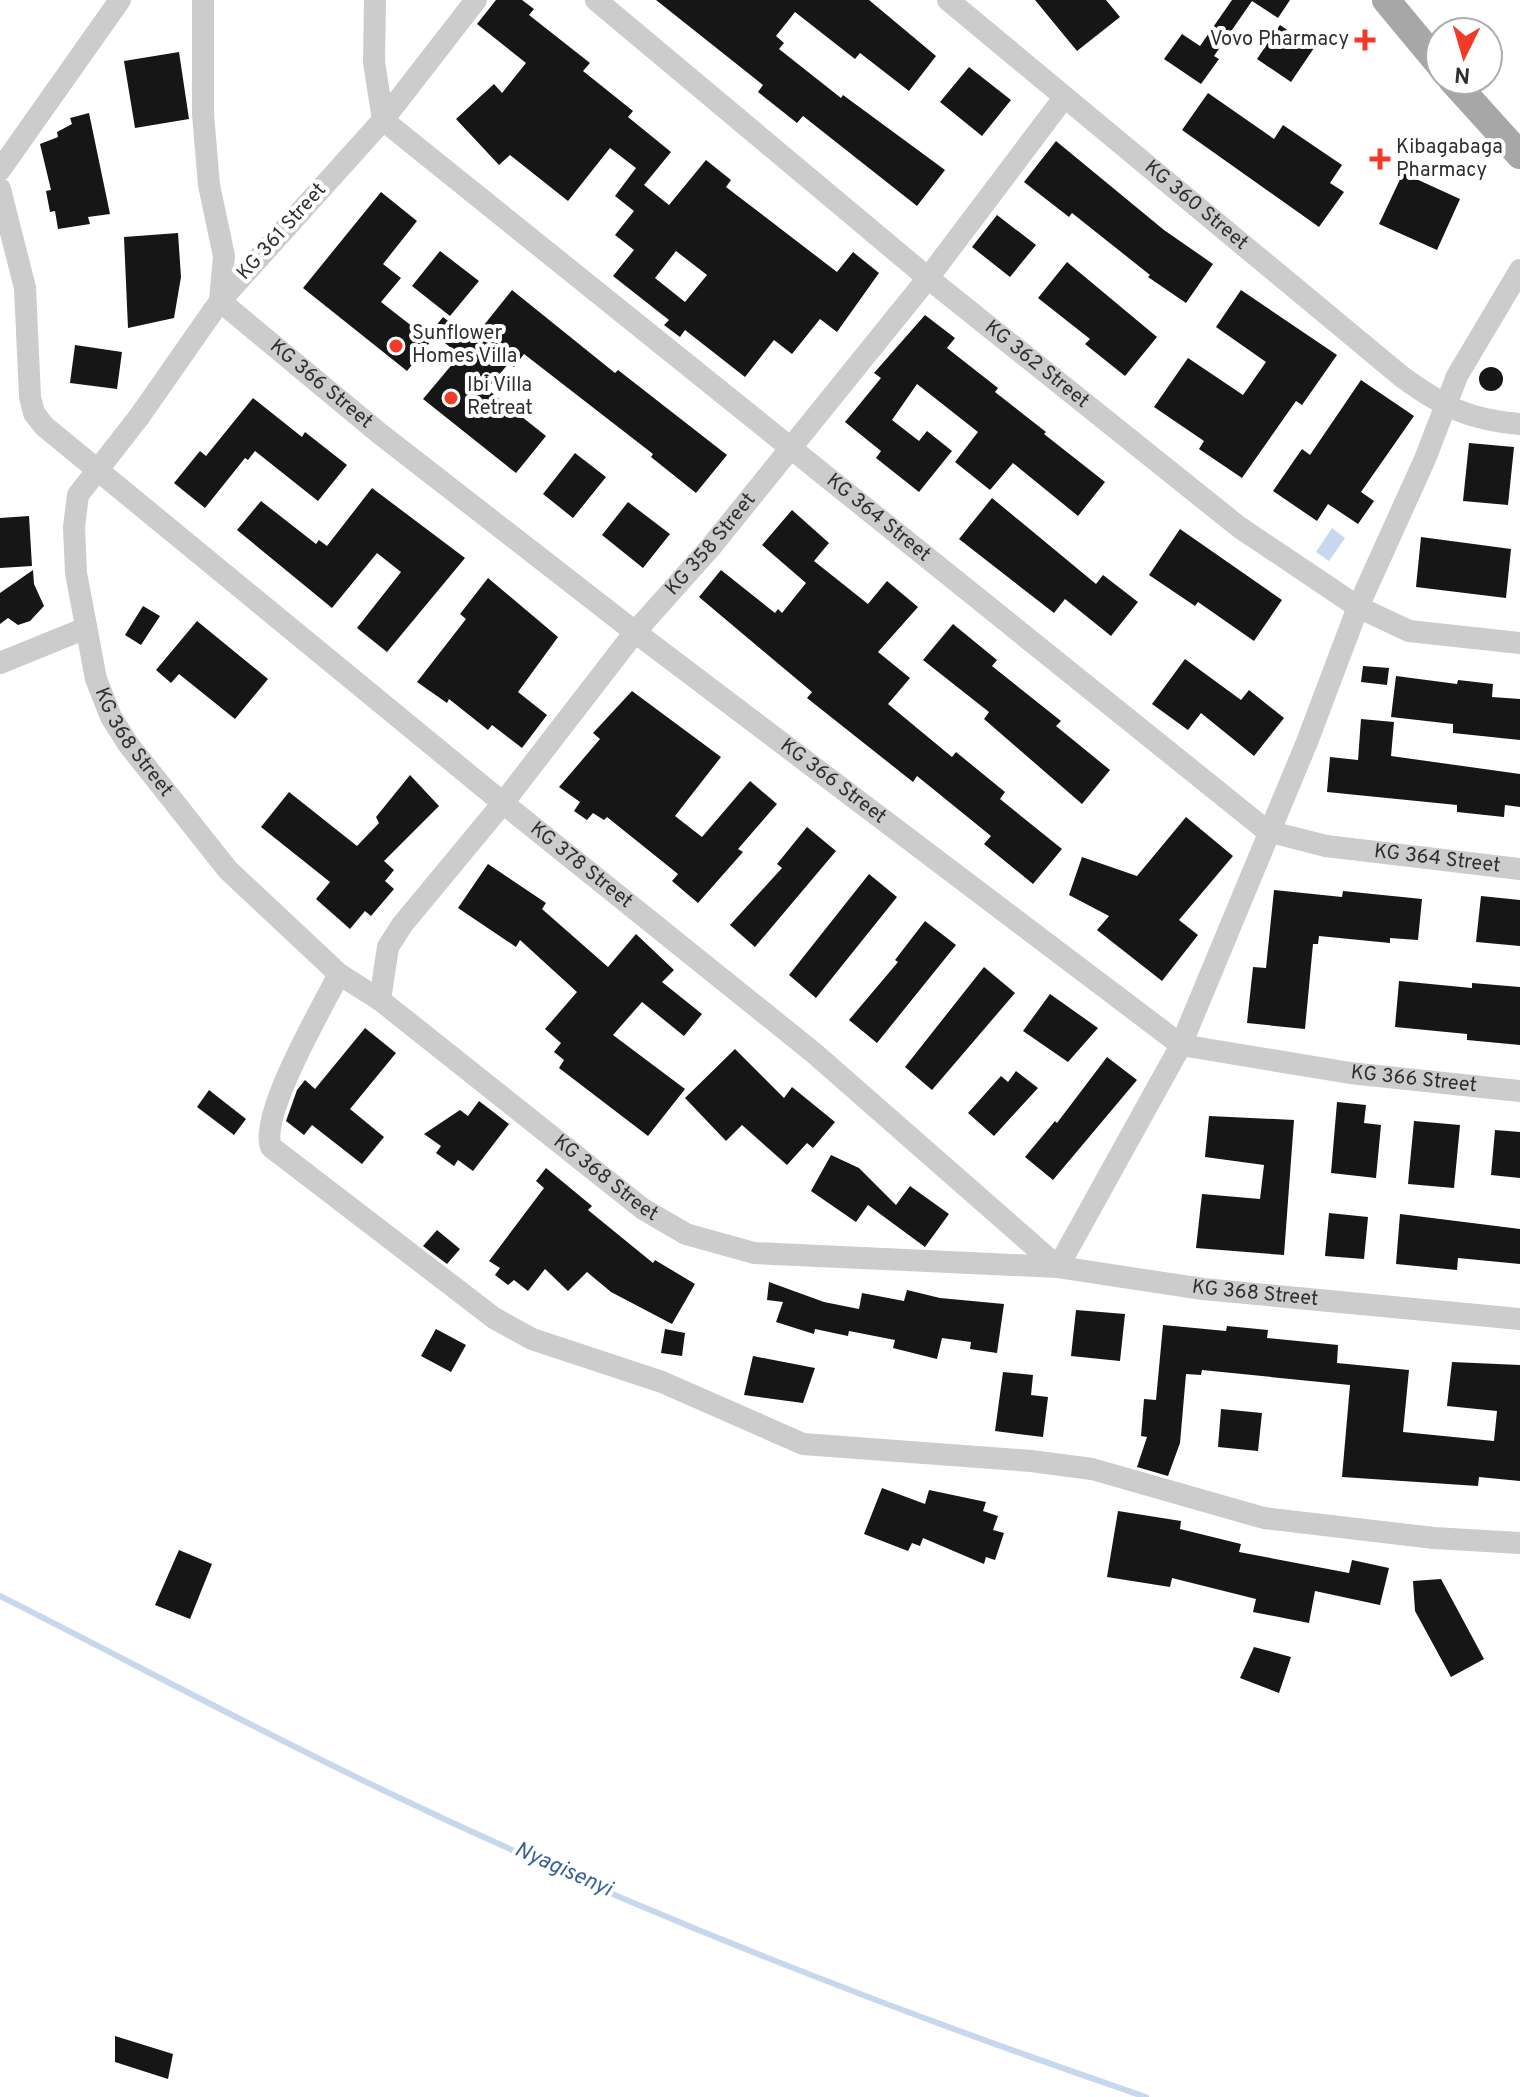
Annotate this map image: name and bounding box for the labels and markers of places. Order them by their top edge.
place label: Vovo Pharmacy [1210,27,1349,53]
marker: Vovo Pharmacy [1356,31,1374,49]
place label: Kibagabaga Pharmacy [1396,135,1503,184]
marker: Kibagabaga Pharmacy [1371,150,1389,168]
place label: Sunflower Homes Villa [412,321,517,370]
marker: Sunflower Homes Villa [387,337,405,355]
place label: Ibi Villa Retreat [467,373,533,422]
marker: Ibi Villa Retreat [442,389,460,407]

